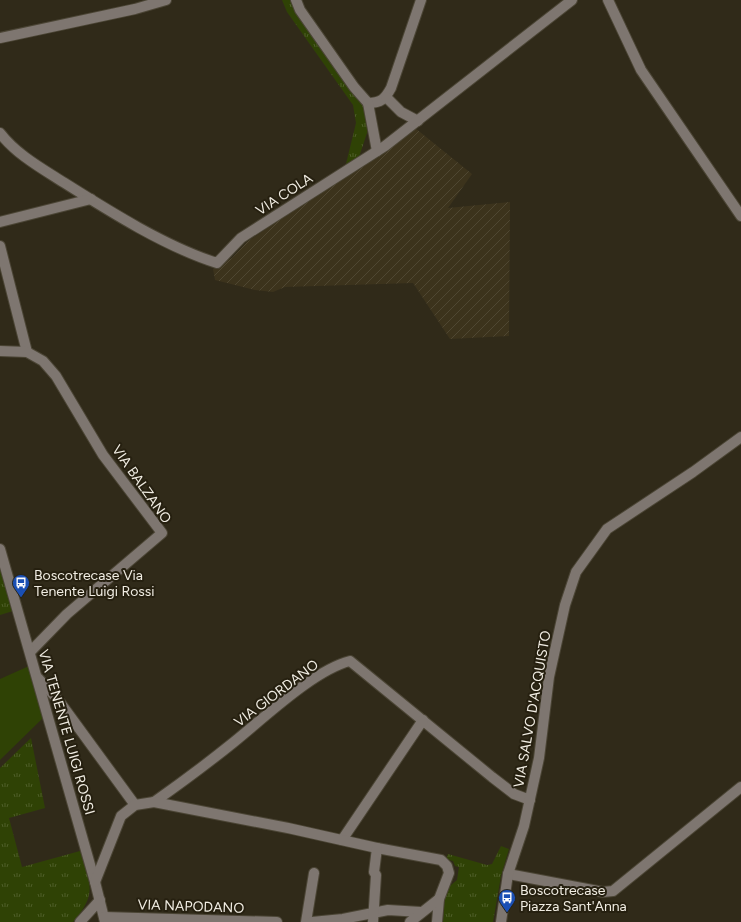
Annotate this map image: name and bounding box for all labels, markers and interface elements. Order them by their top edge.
street label: VIA COLA [253,170,316,219]
street label: VIA BALZANO [108,442,175,527]
place label: Boscotrecase Via Tenente Luigi Rossi [34,567,155,600]
bus stop icon: Boscotrecase Via Tenente Luigi Rossi [11,573,31,598]
street label: VIA SALVO D'ACQUISTO [510,629,555,789]
street label: VIA TENENTE LUIGI ROSSI [35,648,98,817]
street label: VIA GIORDANO [231,656,322,731]
place label: Boscotrecase Piazza Sant'Anna [520,882,627,915]
bus stop icon: Boscotrecase Piazza Sant'Anna [497,888,517,913]
street label: VIA NAPODANO [137,896,245,917]

